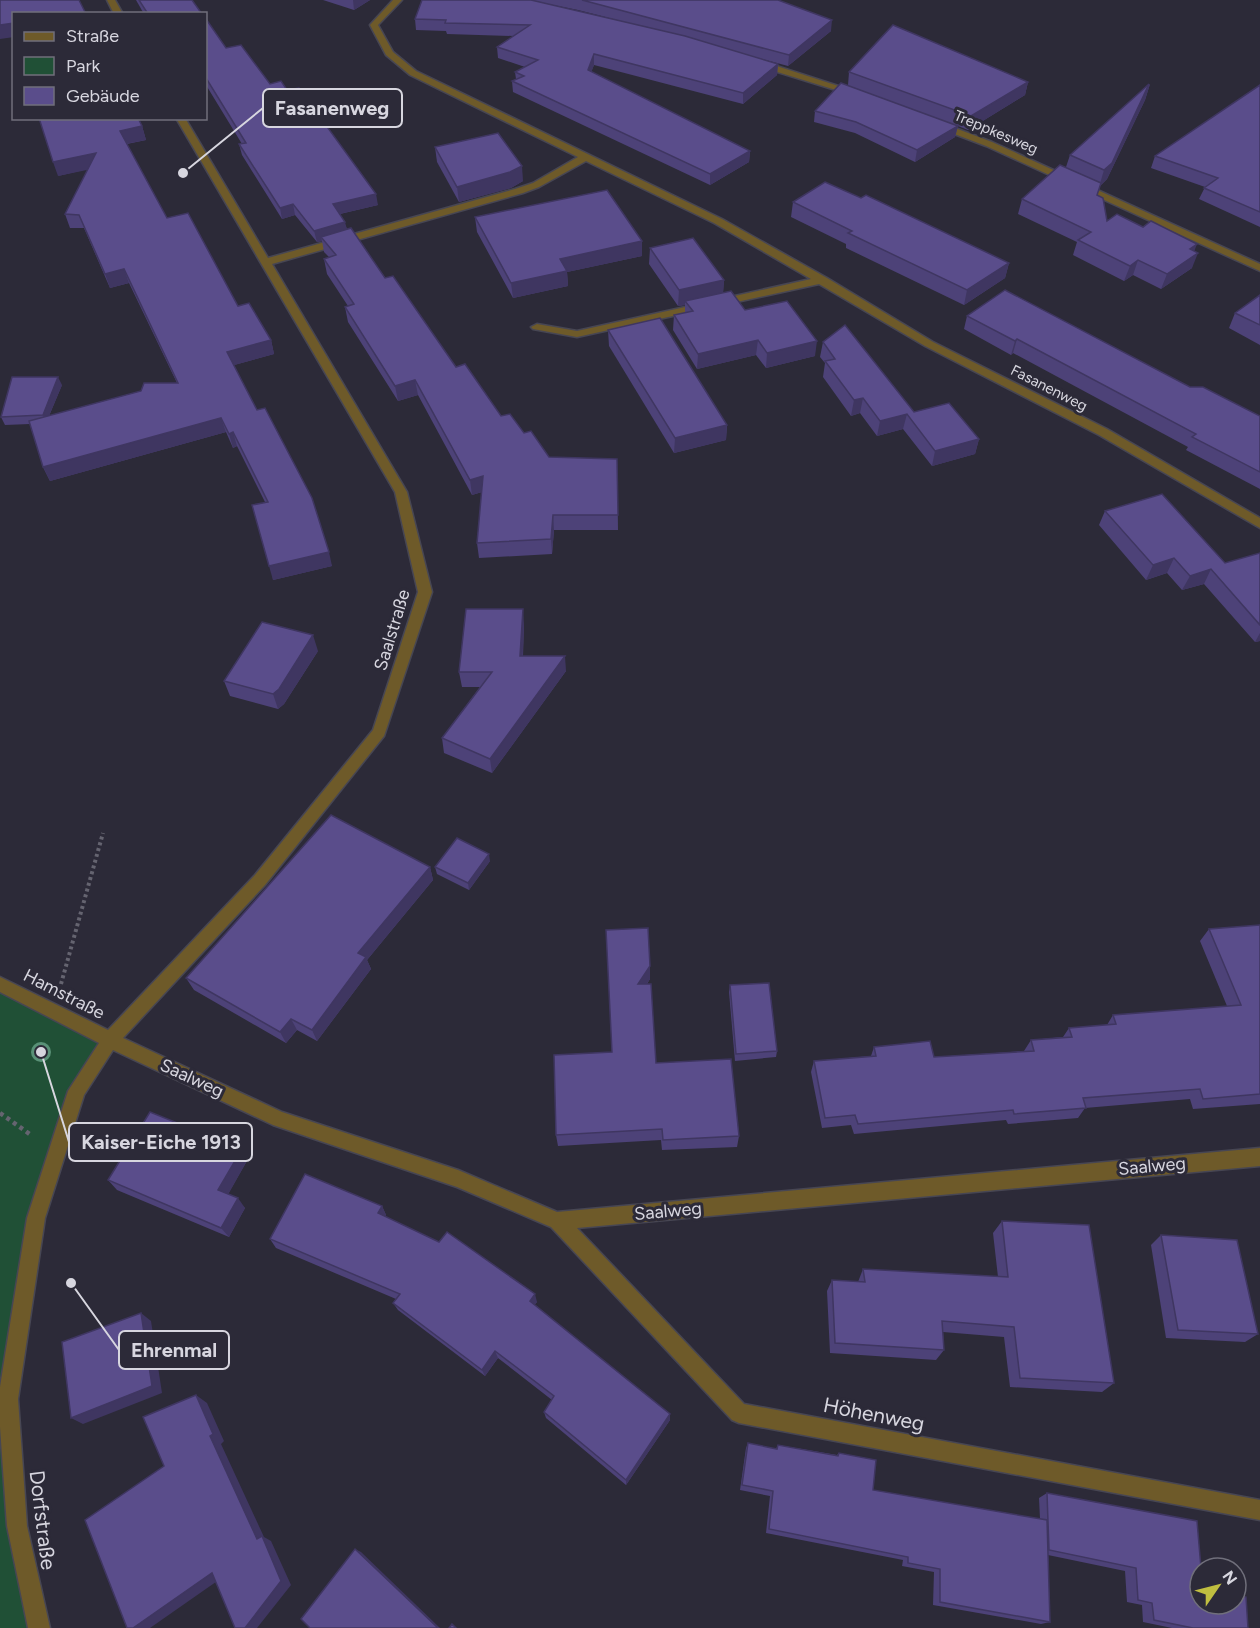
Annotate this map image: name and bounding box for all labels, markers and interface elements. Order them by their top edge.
legend [12,12,207,120]
text: Straße [66,25,119,47]
text: Park [66,55,101,77]
text: Gebäude [66,85,140,107]
callout: Fasanenweg [263,89,402,127]
text: Fasanenweg [275,96,389,120]
street label: Treppkesweg [951,106,1041,158]
street label: Fasanenweg [1008,361,1090,415]
street label: Saalstraße [369,587,415,673]
street label: Hamstraße [20,964,109,1024]
street label: Saalweg [157,1054,227,1102]
callout: Kaiser-Eiche 1913 [69,1123,252,1161]
text: Kaiser-Eiche 1913 [81,1130,241,1154]
street label: Saalweg [1117,1152,1187,1180]
street label: Saalweg [633,1197,703,1225]
callout: Ehrenmal [119,1331,229,1369]
text: Ehrenmal [131,1338,217,1362]
street label: Höhenweg [821,1392,927,1436]
street label: Dorfstraße [24,1469,62,1571]
north arrow [1188,1556,1248,1616]
text: N [1219,1567,1241,1588]

